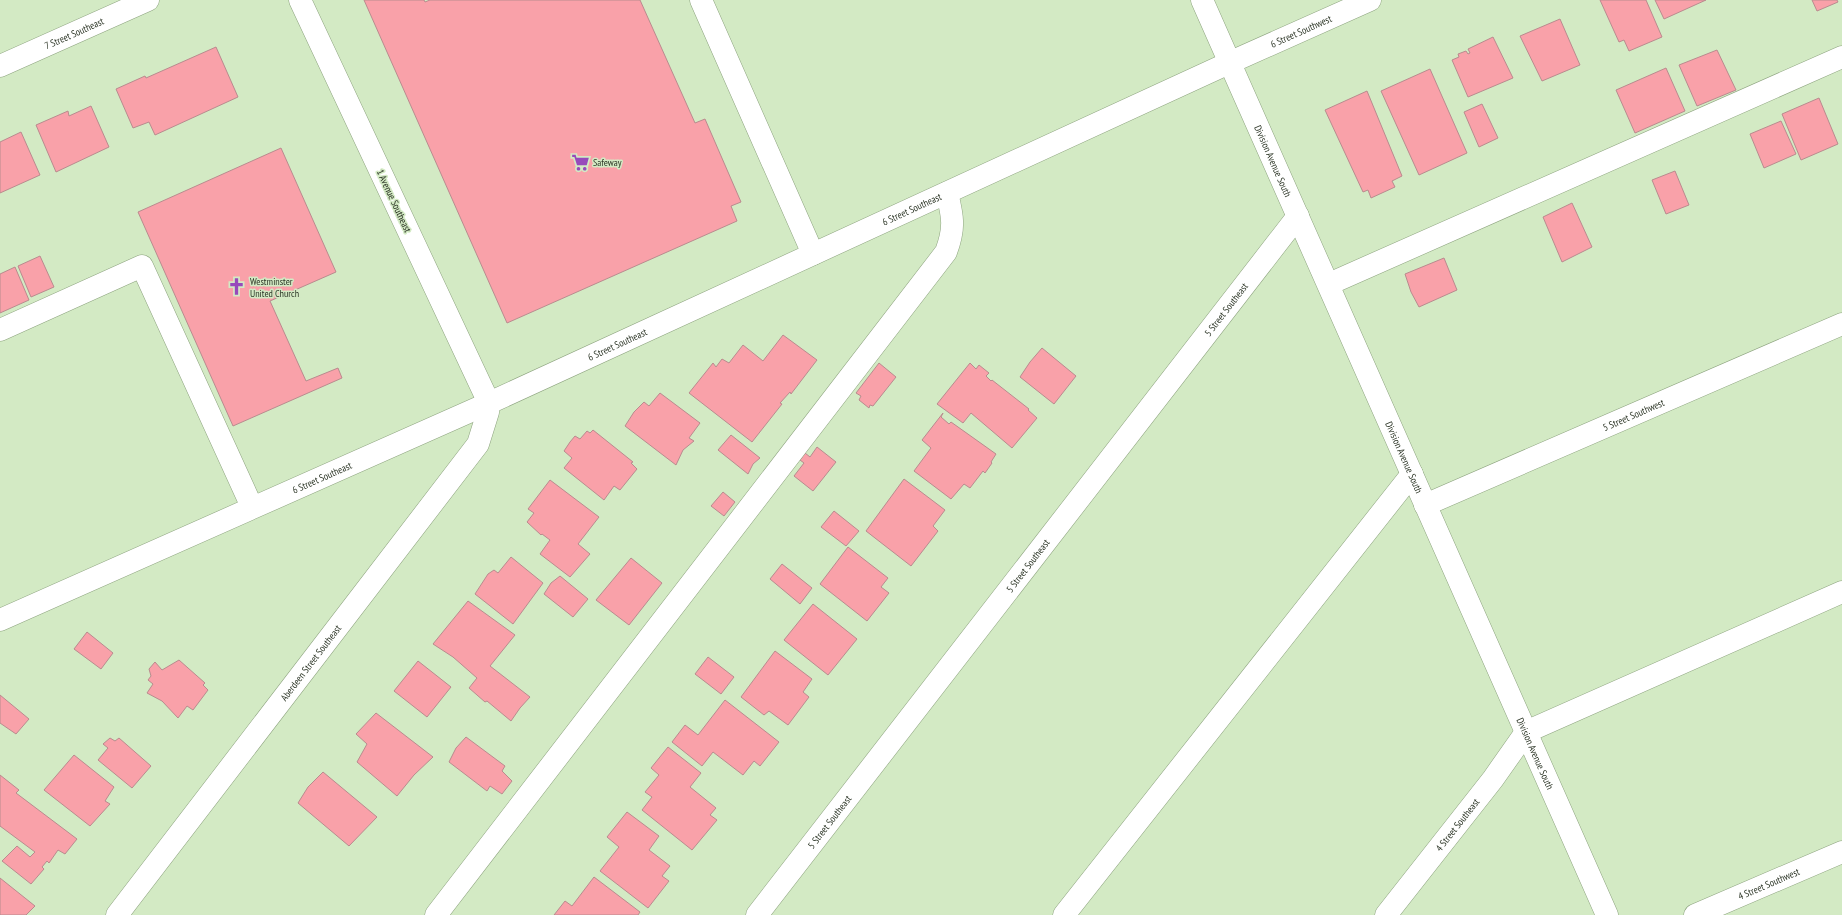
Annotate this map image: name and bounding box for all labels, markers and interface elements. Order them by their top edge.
street label: 6 Street Southwest [1268,11,1334,50]
street label: 7 Street Southeast [42,14,106,52]
street label: Division Avenue South [1252,123,1295,199]
supermarket icon: Safeway [570,152,590,172]
place label: Safeway [593,156,622,169]
street label: 1 Avenue Southeast [374,167,414,235]
street label: 6 Street Southeast [880,189,943,228]
place label: Westminster United Church [250,275,299,300]
church icon: Westminster United Church [227,277,247,297]
street label: 5 Street Southeast [1201,280,1251,338]
street label: 6 Street Southeast [585,325,649,363]
street label: 5 Street Southwest [1601,395,1666,434]
street label: Division Avenue South [1383,419,1426,495]
street label: 6 Street Southeast [290,458,354,496]
street label: 5 Street Southeast [1003,536,1052,595]
street label: Aberdeen Street Southeast [277,622,344,703]
street label: Division Avenue South [1514,716,1557,791]
street label: 5 Street Southeast [805,792,854,851]
street label: 4 Street Southeast [1432,795,1482,854]
street label: 4 Street Southwest [1736,864,1802,902]

